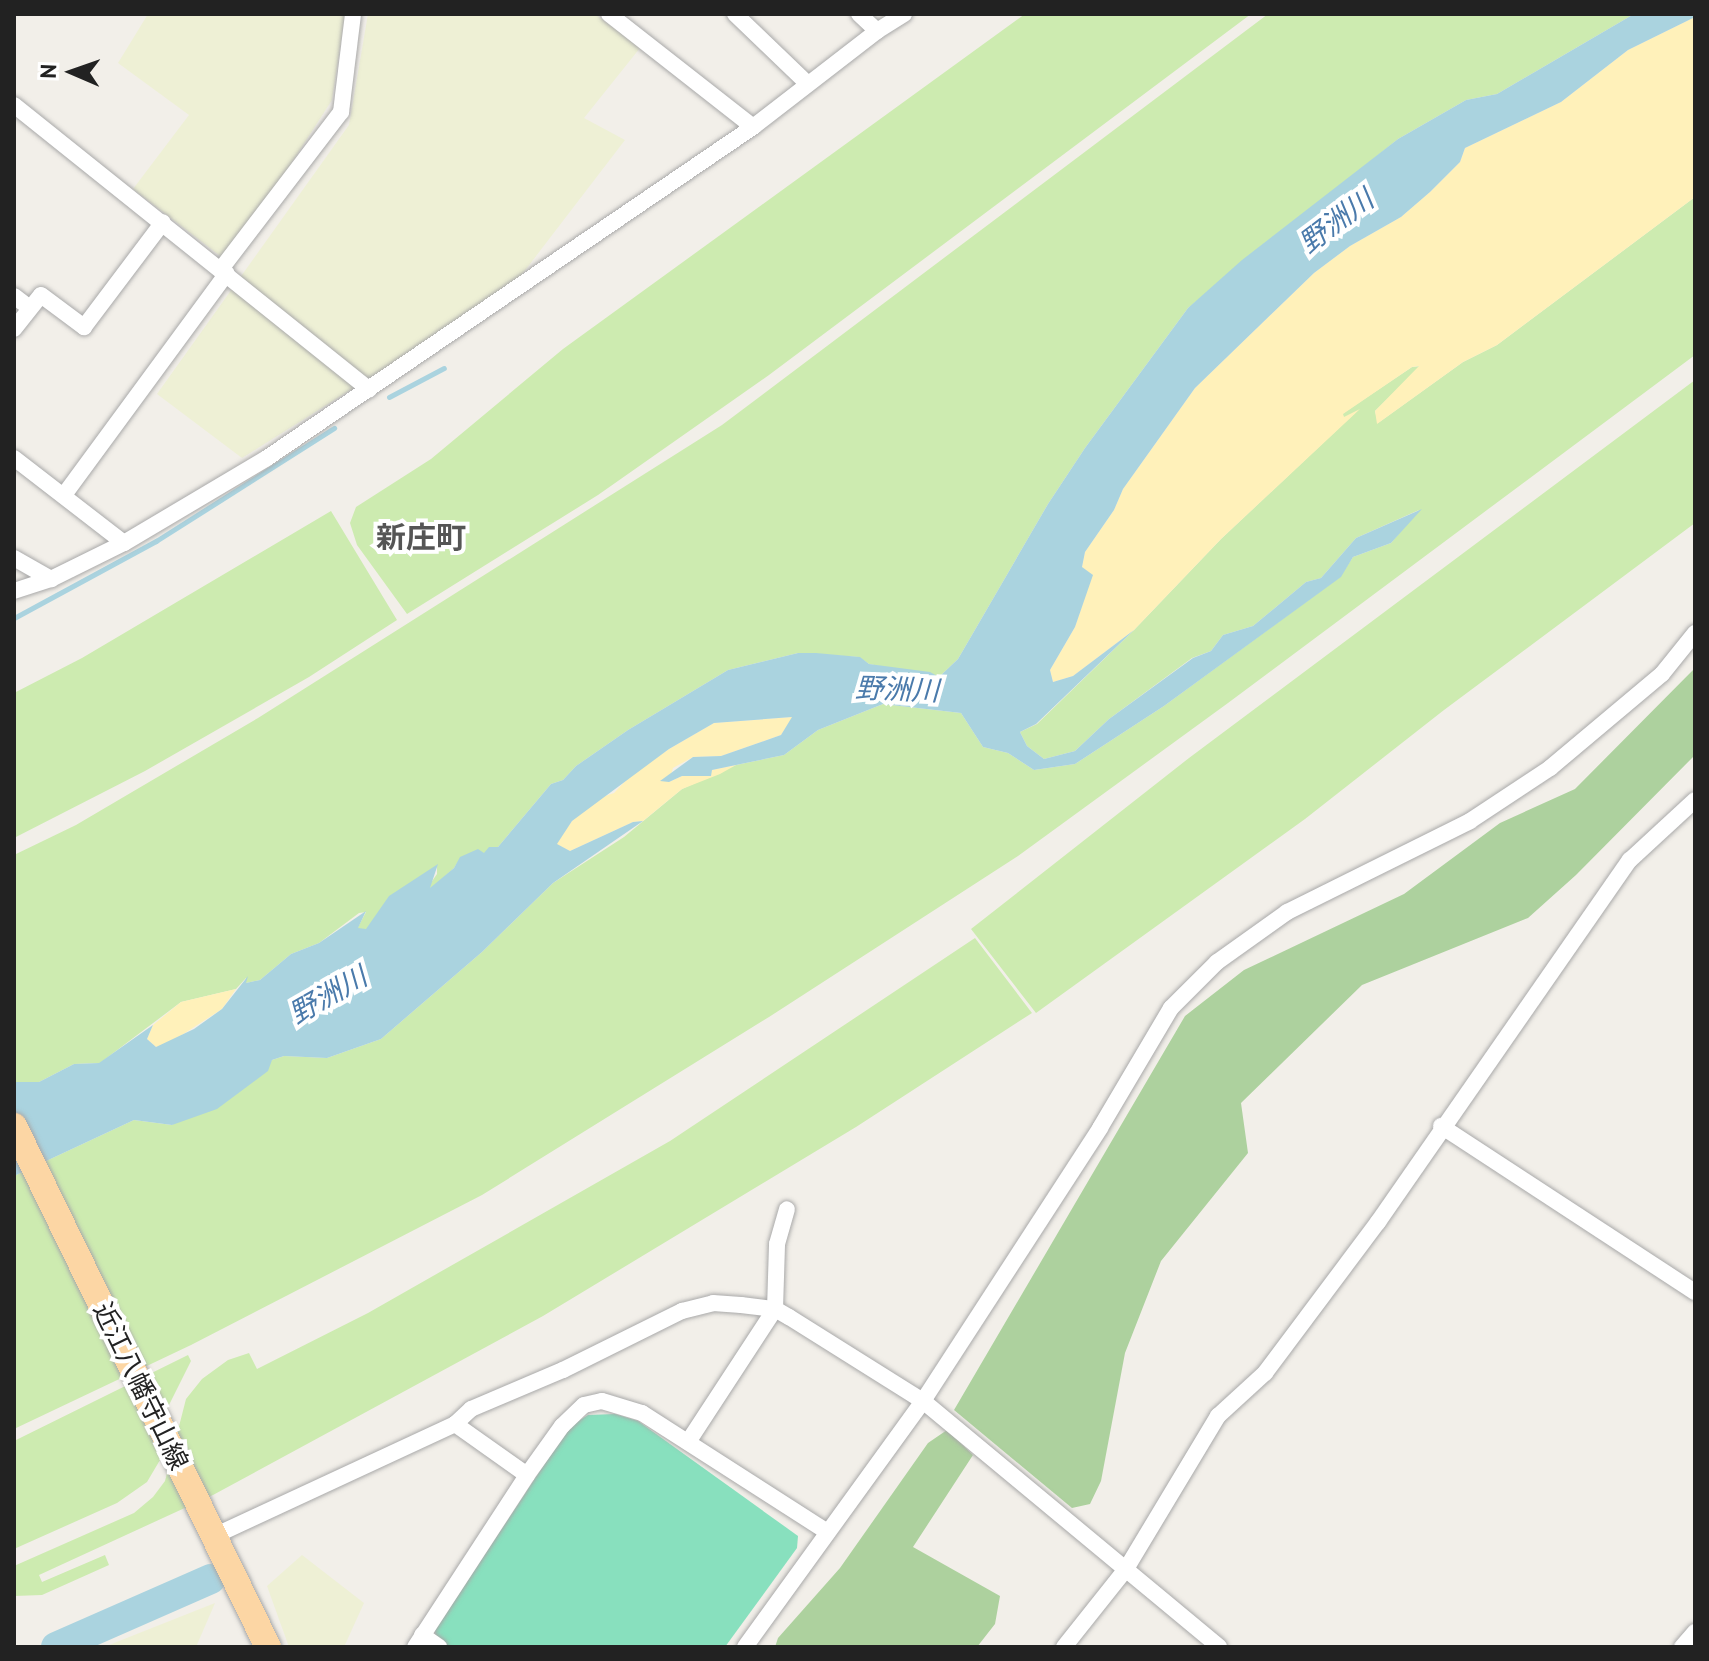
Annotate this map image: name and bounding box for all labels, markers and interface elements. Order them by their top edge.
north arrow [32,32,112,112]
text: N [34,63,62,79]
water label: 野洲川 [1292,182,1380,260]
district label: 新庄町 [376,519,466,555]
water label: 野洲川 [854,671,940,707]
water label: 野洲川 [283,959,373,1031]
street label: 近江八幡守山線 [87,1297,195,1475]

